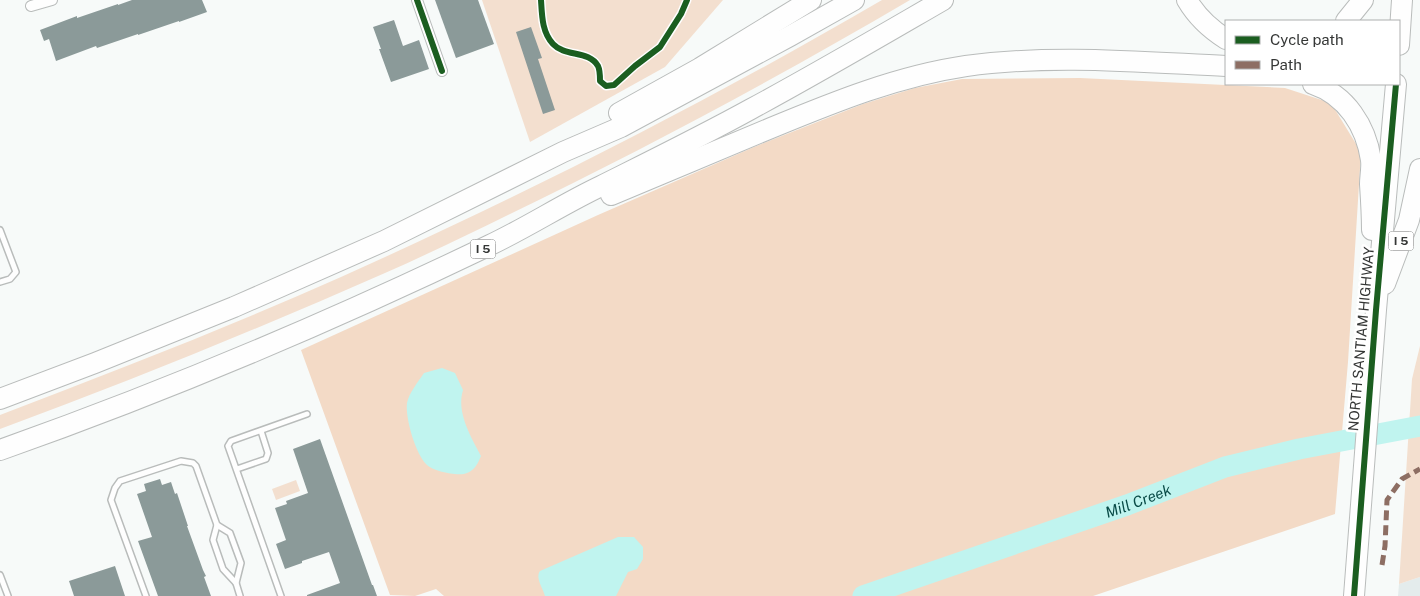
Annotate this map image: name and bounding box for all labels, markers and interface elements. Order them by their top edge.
legend [1225,20,1400,85]
text: Cycle path [1270,31,1344,48]
text: Path [1270,56,1302,73]
road number: I 5 [1388,232,1414,250]
road number: I 5 [470,240,496,258]
street label: NORTH SANTIAM HIGHWAY [1345,246,1377,432]
water label: Mill Creek [1103,480,1174,520]

